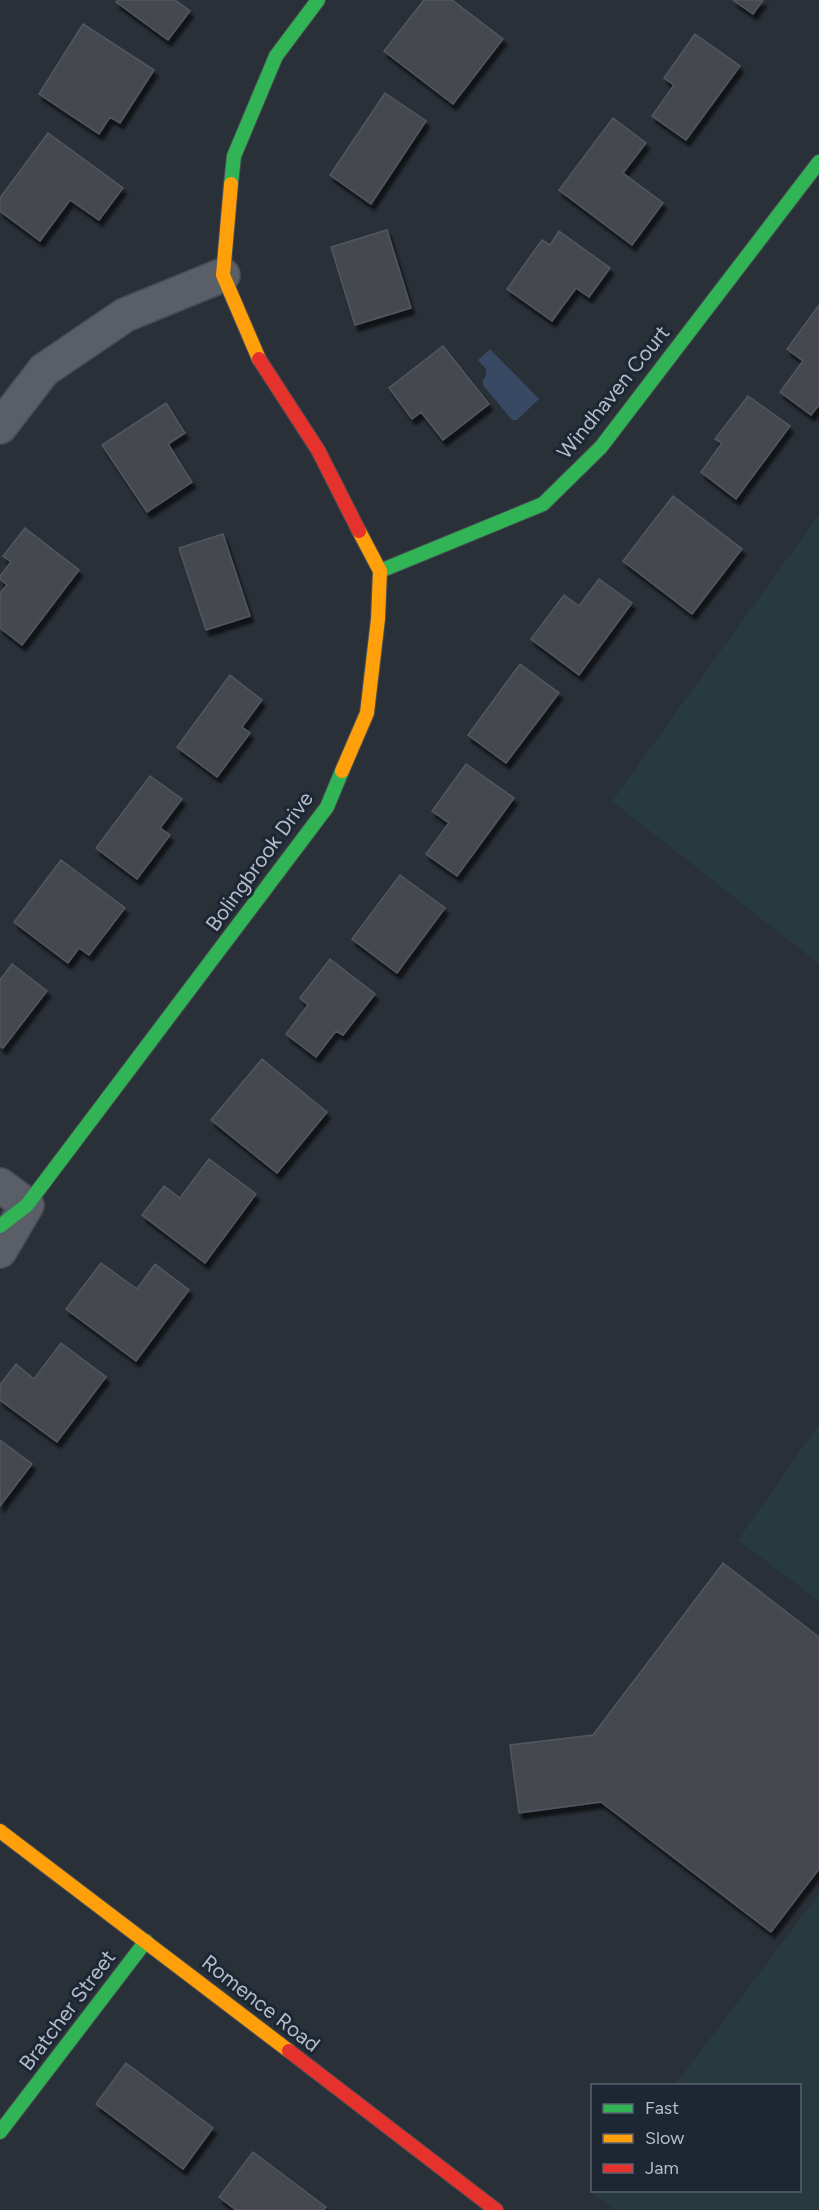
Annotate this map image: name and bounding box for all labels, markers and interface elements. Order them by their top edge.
street label: Windhaven Court [552,320,674,464]
street label: Bolingbrook Drive [200,786,318,936]
street label: Bratcher Street [14,1945,120,2075]
street label: Romence Road [197,1949,325,2057]
legend [591,2084,801,2192]
text: Fast [645,2097,679,2119]
text: Slow [645,2127,684,2149]
text: Jam [645,2157,679,2179]

